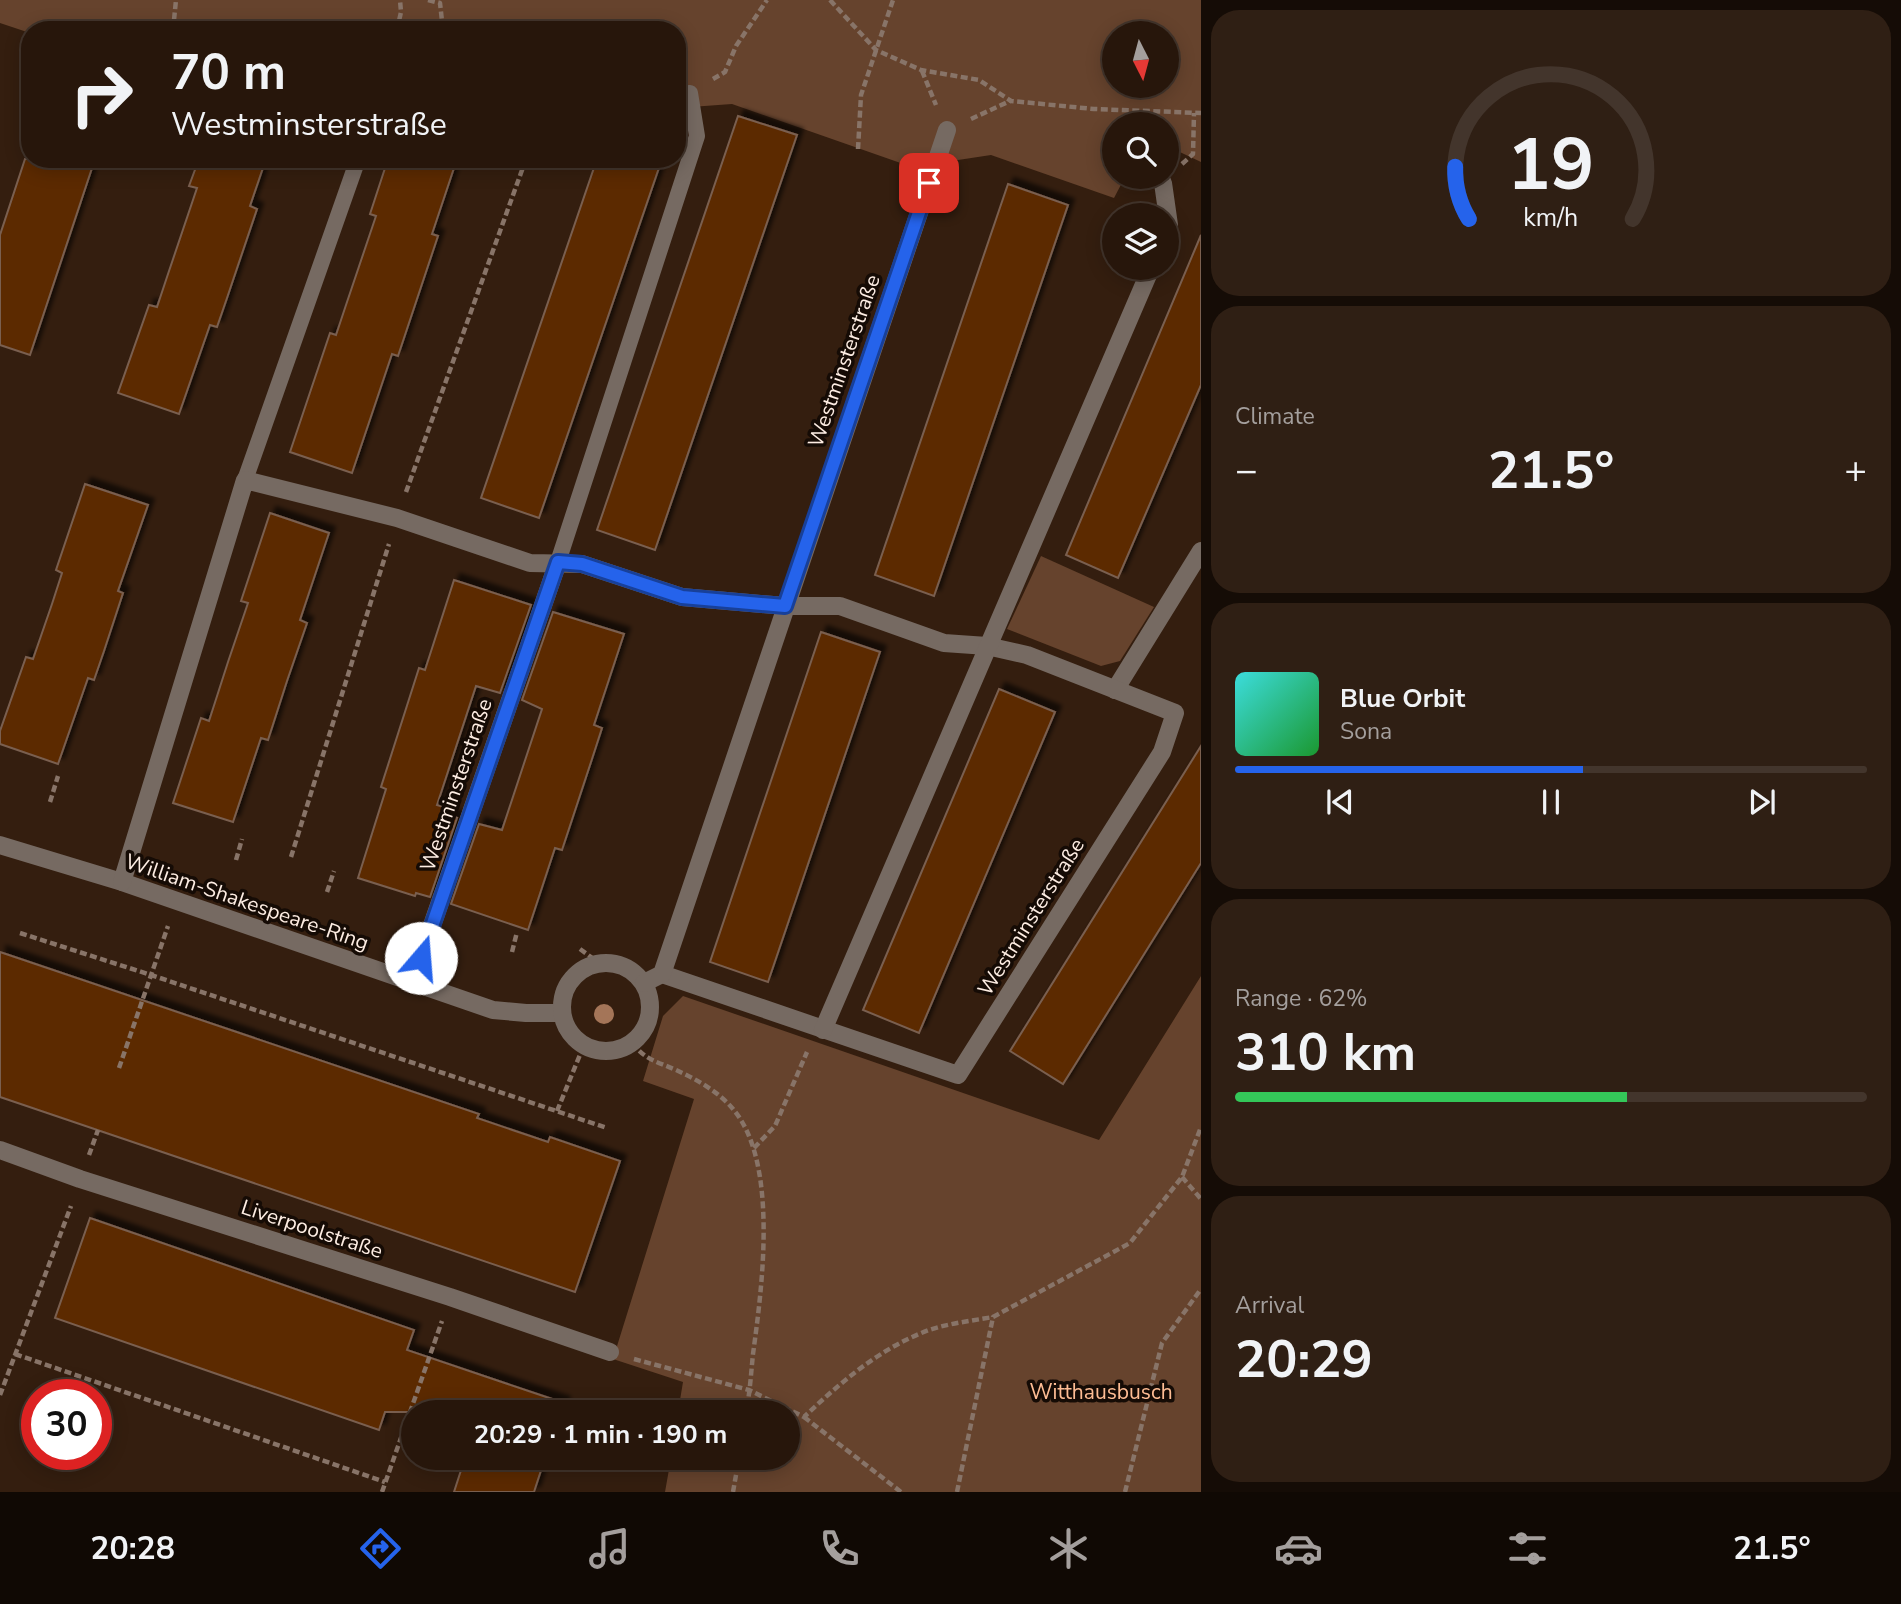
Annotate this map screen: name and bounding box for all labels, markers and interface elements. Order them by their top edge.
north arrow [1102,21,1180,98]
map controls [1102,21,1179,280]
text: 70 m [171,39,286,106]
icon: right [56,49,147,140]
text: Westminsterstraße [171,103,447,146]
button: search [1102,112,1179,189]
text: 19 [1507,116,1595,216]
pin [899,153,959,213]
icon: arrive [910,164,948,202]
text: km/h [1523,201,1579,235]
button: layers [1102,203,1179,280]
street label: Westminsterstraße [801,271,887,451]
text: Climate [1235,401,1315,432]
text: 21.5° [1488,435,1614,506]
text: − [1235,445,1258,496]
text: + [1844,445,1867,496]
text: Blue Orbit [1340,681,1465,716]
street label: Westminsterstraße [413,695,499,875]
text: Sona [1340,716,1392,747]
icon: previous [1321,783,1359,821]
icon: pause [1532,783,1570,821]
icon: next [1743,783,1781,821]
street label: Westminsterstraße [971,833,1091,1001]
street label: William-Shakespeare-Ring [122,847,372,957]
position arrow [384,921,458,995]
text: Range · 62% [1235,983,1367,1014]
text: 310 km [1235,1017,1416,1088]
street label: Liverpoolstraße [238,1193,386,1265]
text: Arrival [1235,1290,1304,1321]
text: 20:29 [1235,1324,1373,1395]
park label: Witthausbusch [1029,1378,1173,1406]
speed limit sign: 30 [21,1379,112,1470]
text: 20:29 · 1 min · 190 m [474,1417,727,1452]
icon: directions [356,1524,405,1573]
icon: music [585,1524,634,1573]
icon: phone [815,1524,864,1573]
icon: climate [1044,1524,1093,1573]
icon: car [1274,1524,1323,1573]
icon: filters [1503,1524,1552,1573]
text: 20:28 [90,1527,175,1570]
text: 21.5° [1733,1527,1811,1570]

